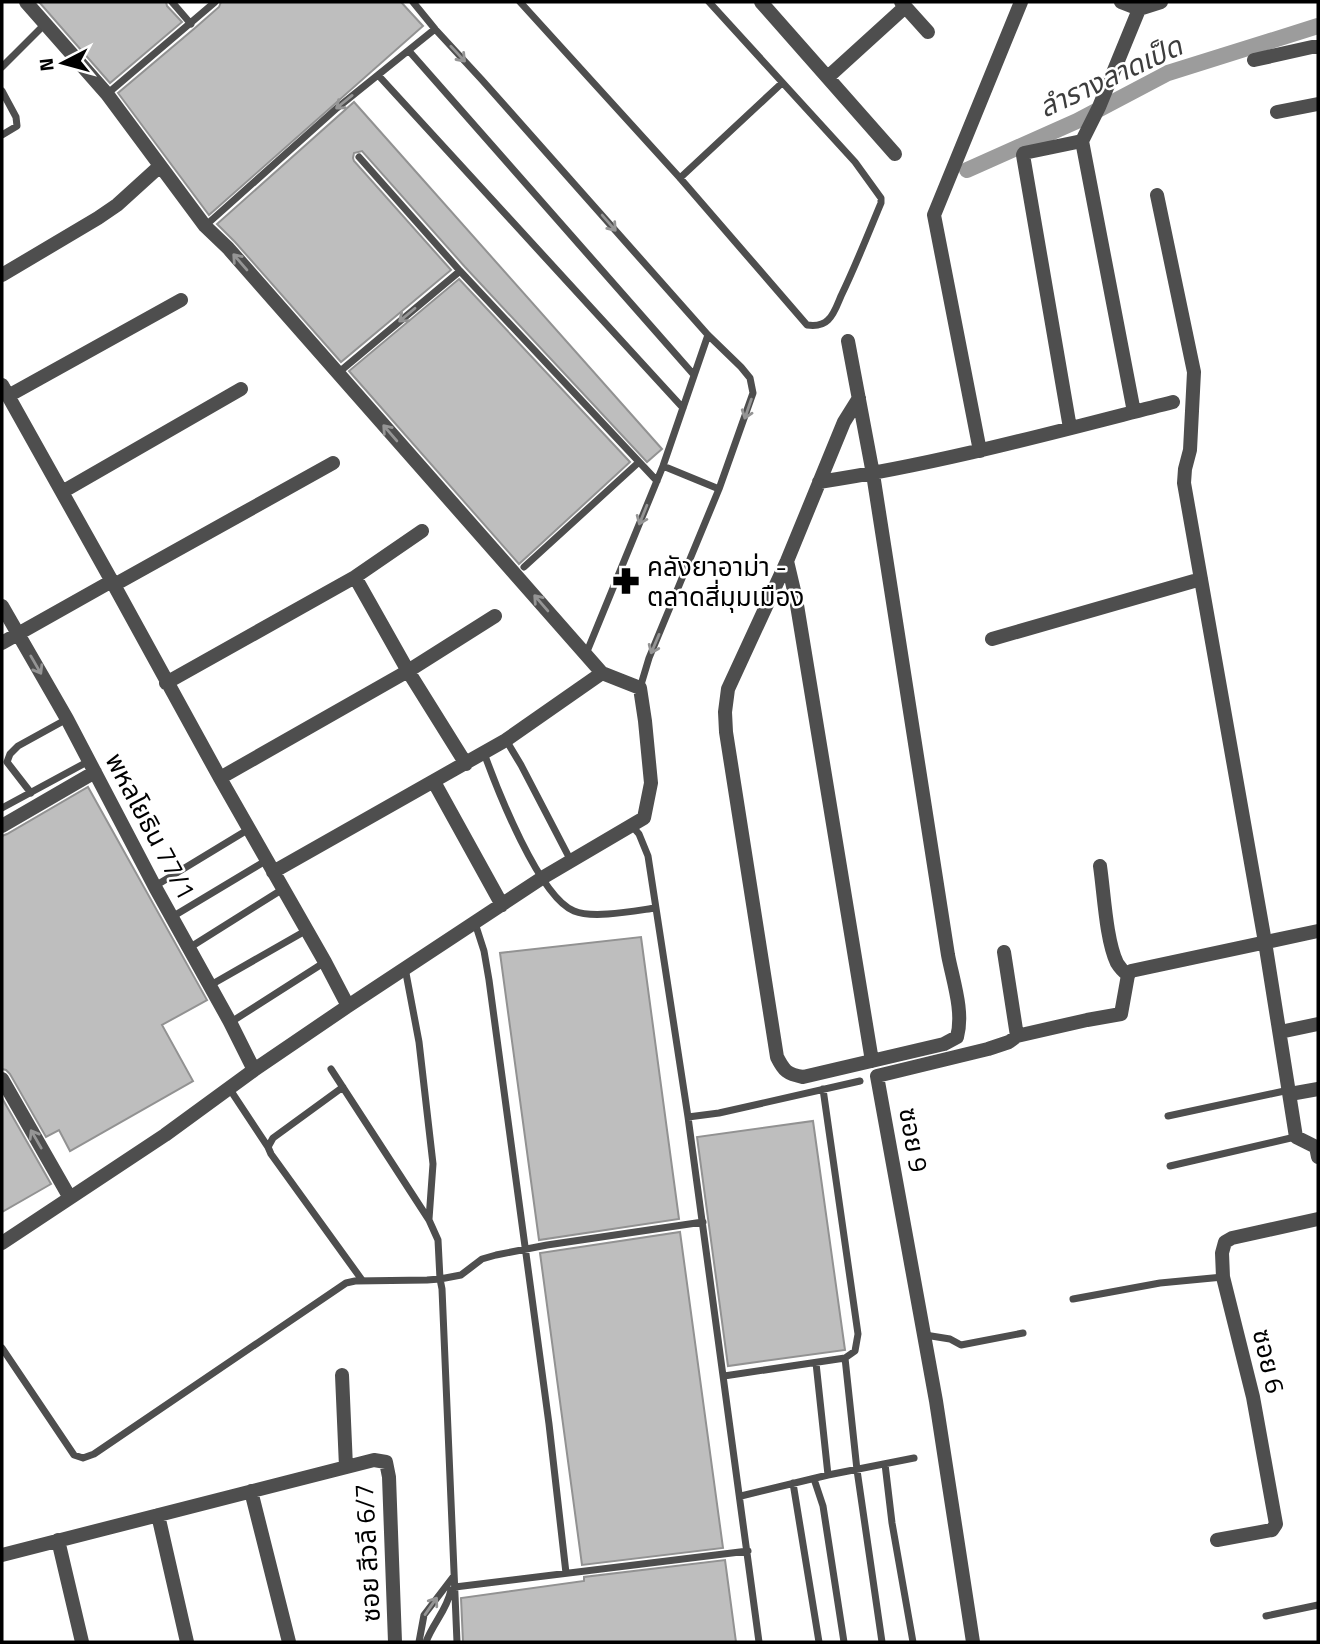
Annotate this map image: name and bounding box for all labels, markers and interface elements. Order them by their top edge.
water label: ลำรางลาดเป็ด [1031,24,1190,128]
north arrow [28,28,98,98]
one-way arrow [450,45,466,63]
text: N [30,57,61,73]
one-way arrow [335,95,353,110]
one-way arrow [601,214,617,232]
one-way arrow [232,253,248,271]
one-way arrow [399,307,417,323]
one-way arrow [741,398,753,420]
one-way arrow [383,424,399,442]
one-way arrow [636,503,649,525]
place label: คลังยาอาม่า - ตลาดสี่มุมเมือง [647,547,804,616]
pharmacy icon: คลังยาอาม่า - ตลาดสี่มุมเมือง [611,566,641,596]
one-way arrow [533,594,549,612]
one-way arrow [647,632,660,654]
one-way arrow [29,655,43,675]
street label: พหลโยธิน 77/1 [96,746,206,906]
street label: ซอย 9 [889,1105,939,1175]
one-way arrow [29,1129,42,1150]
street label: ซอย 6 [1243,1325,1295,1397]
street label: ซอย สีวลี 6/7 [344,1483,390,1623]
one-way arrow [424,1597,438,1616]

